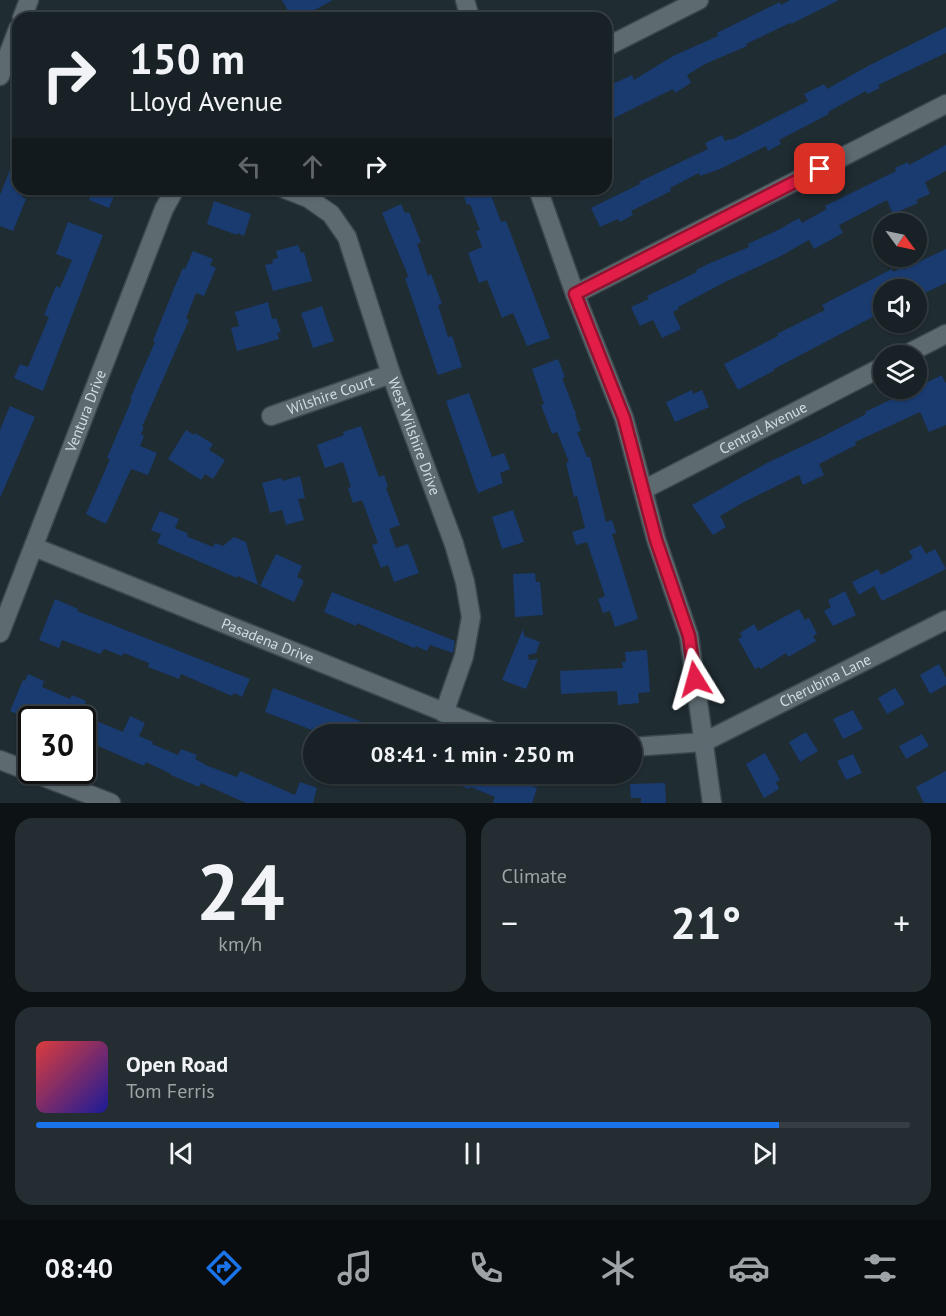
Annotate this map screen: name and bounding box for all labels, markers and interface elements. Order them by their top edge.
text: 150 m [129,31,245,86]
icon: right [30,36,108,114]
text: Lloyd Avenue [129,84,283,118]
pin [794,143,845,194]
icon: left [233,150,266,183]
icon: ahead [296,150,329,183]
icon: right [359,150,392,183]
icon: arrive [803,152,836,185]
north arrow [873,213,927,267]
map controls [873,213,927,399]
button: sound [873,279,927,333]
button: layers [873,345,927,399]
street label: Ventura Drive [60,367,110,456]
street label: Wilshire Court [284,371,376,419]
street label: West Wilshire Drive [384,374,445,498]
street label: Central Avenue [716,397,810,458]
street label: Pasadena Drive [219,614,317,668]
position arrow [663,647,727,711]
street label: Cherubina Lane [776,649,874,711]
speed limit sign: 30 [18,706,96,784]
text: 08:41 · 1 min · 250 m [371,740,574,768]
text: 24 [196,841,284,942]
text: Climate [502,863,567,889]
text: 21° [670,893,741,951]
text: − [502,901,518,944]
text: + [893,901,910,944]
text: km/h [218,931,262,957]
text: Open Road [126,1050,228,1078]
text: Tom Ferris [126,1078,215,1104]
icon: previous [165,1137,198,1170]
icon: pause [456,1137,489,1170]
icon: next [748,1137,781,1170]
icon: directions [203,1247,245,1289]
icon: music [334,1247,376,1289]
icon: phone [465,1247,507,1289]
icon: climate [597,1247,639,1289]
icon: car [728,1247,770,1289]
icon: filters [859,1247,901,1289]
text: 08:40 [45,1251,113,1285]

